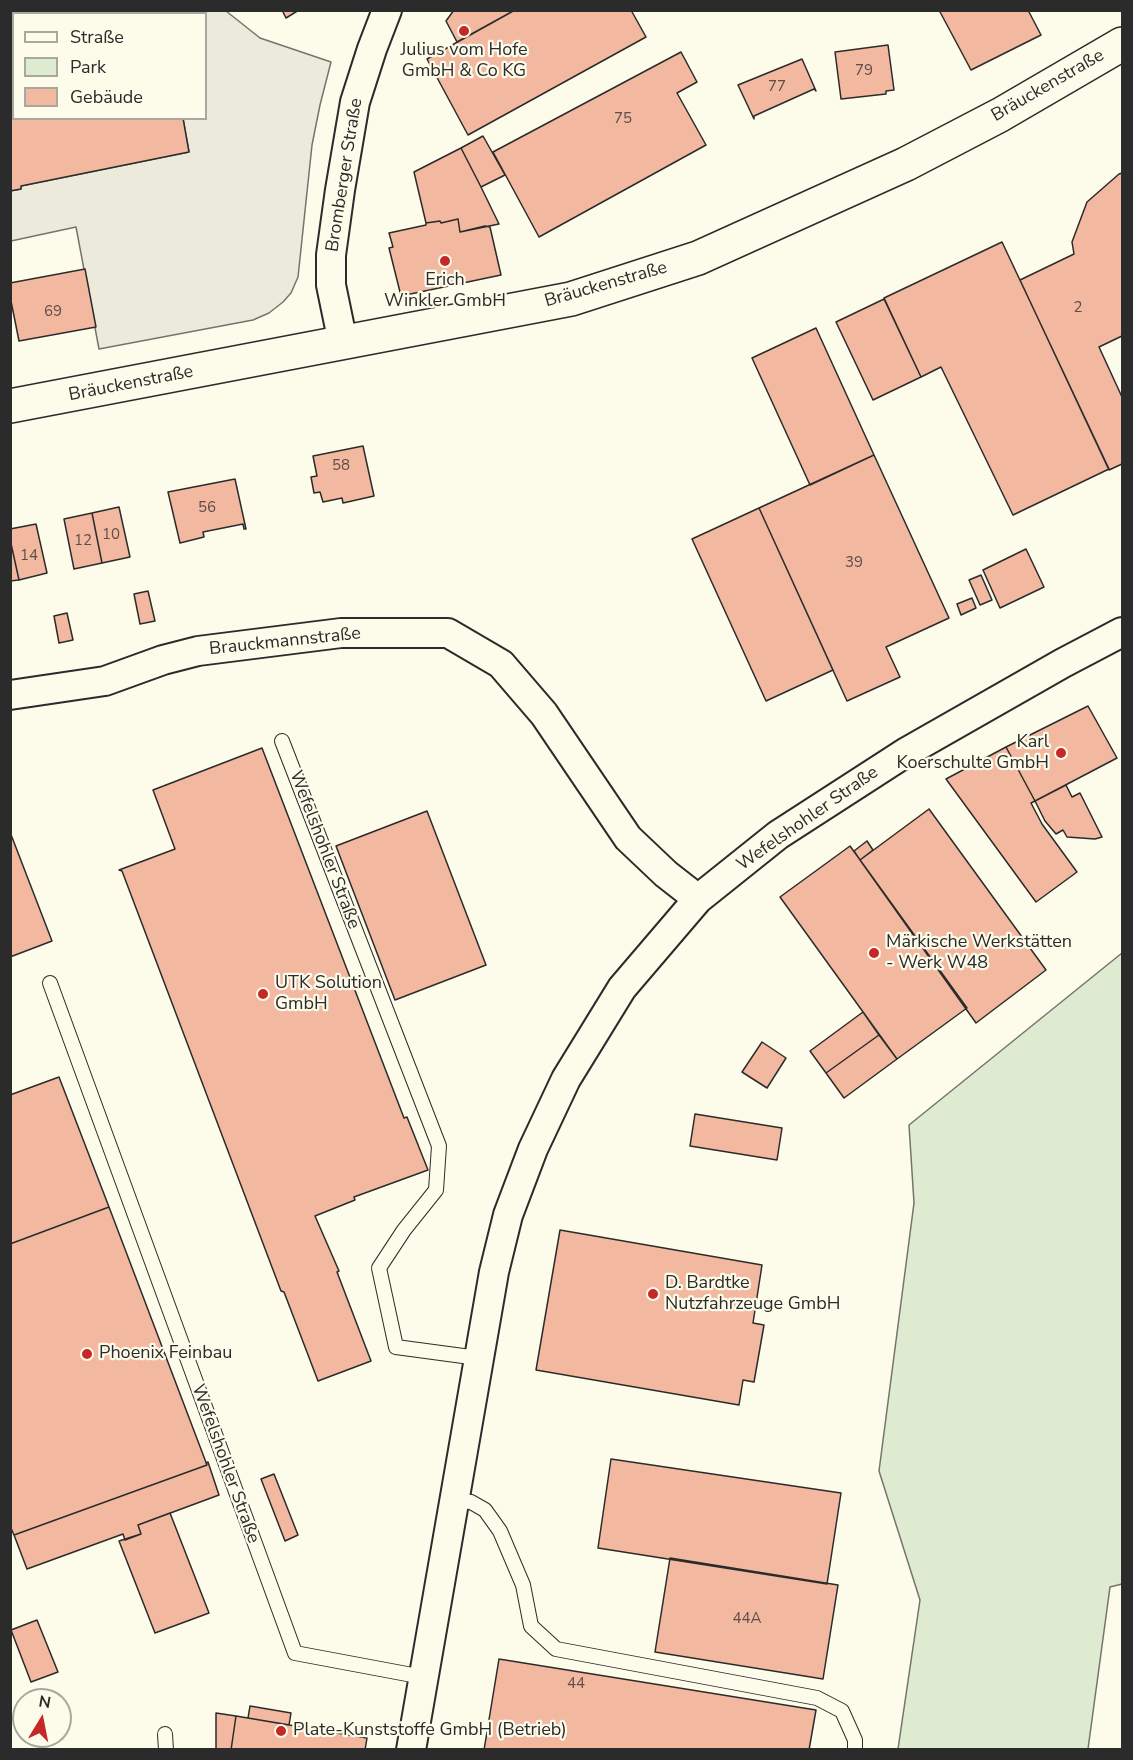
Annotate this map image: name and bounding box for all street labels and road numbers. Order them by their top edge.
street label: Bräuckenstraße [988,45,1108,127]
street label: Bromberger Straße [322,97,368,253]
street label: Bräuckenstraße [542,257,670,313]
street label: Bräuckenstraße [67,361,195,407]
street label: Brauckmannstraße [208,623,362,661]
street label: Wefelshohler Straße [733,762,883,876]
street label: Wefelshohler Straße [284,768,364,932]
street label: Wefelshohler Straße [186,1381,264,1547]

